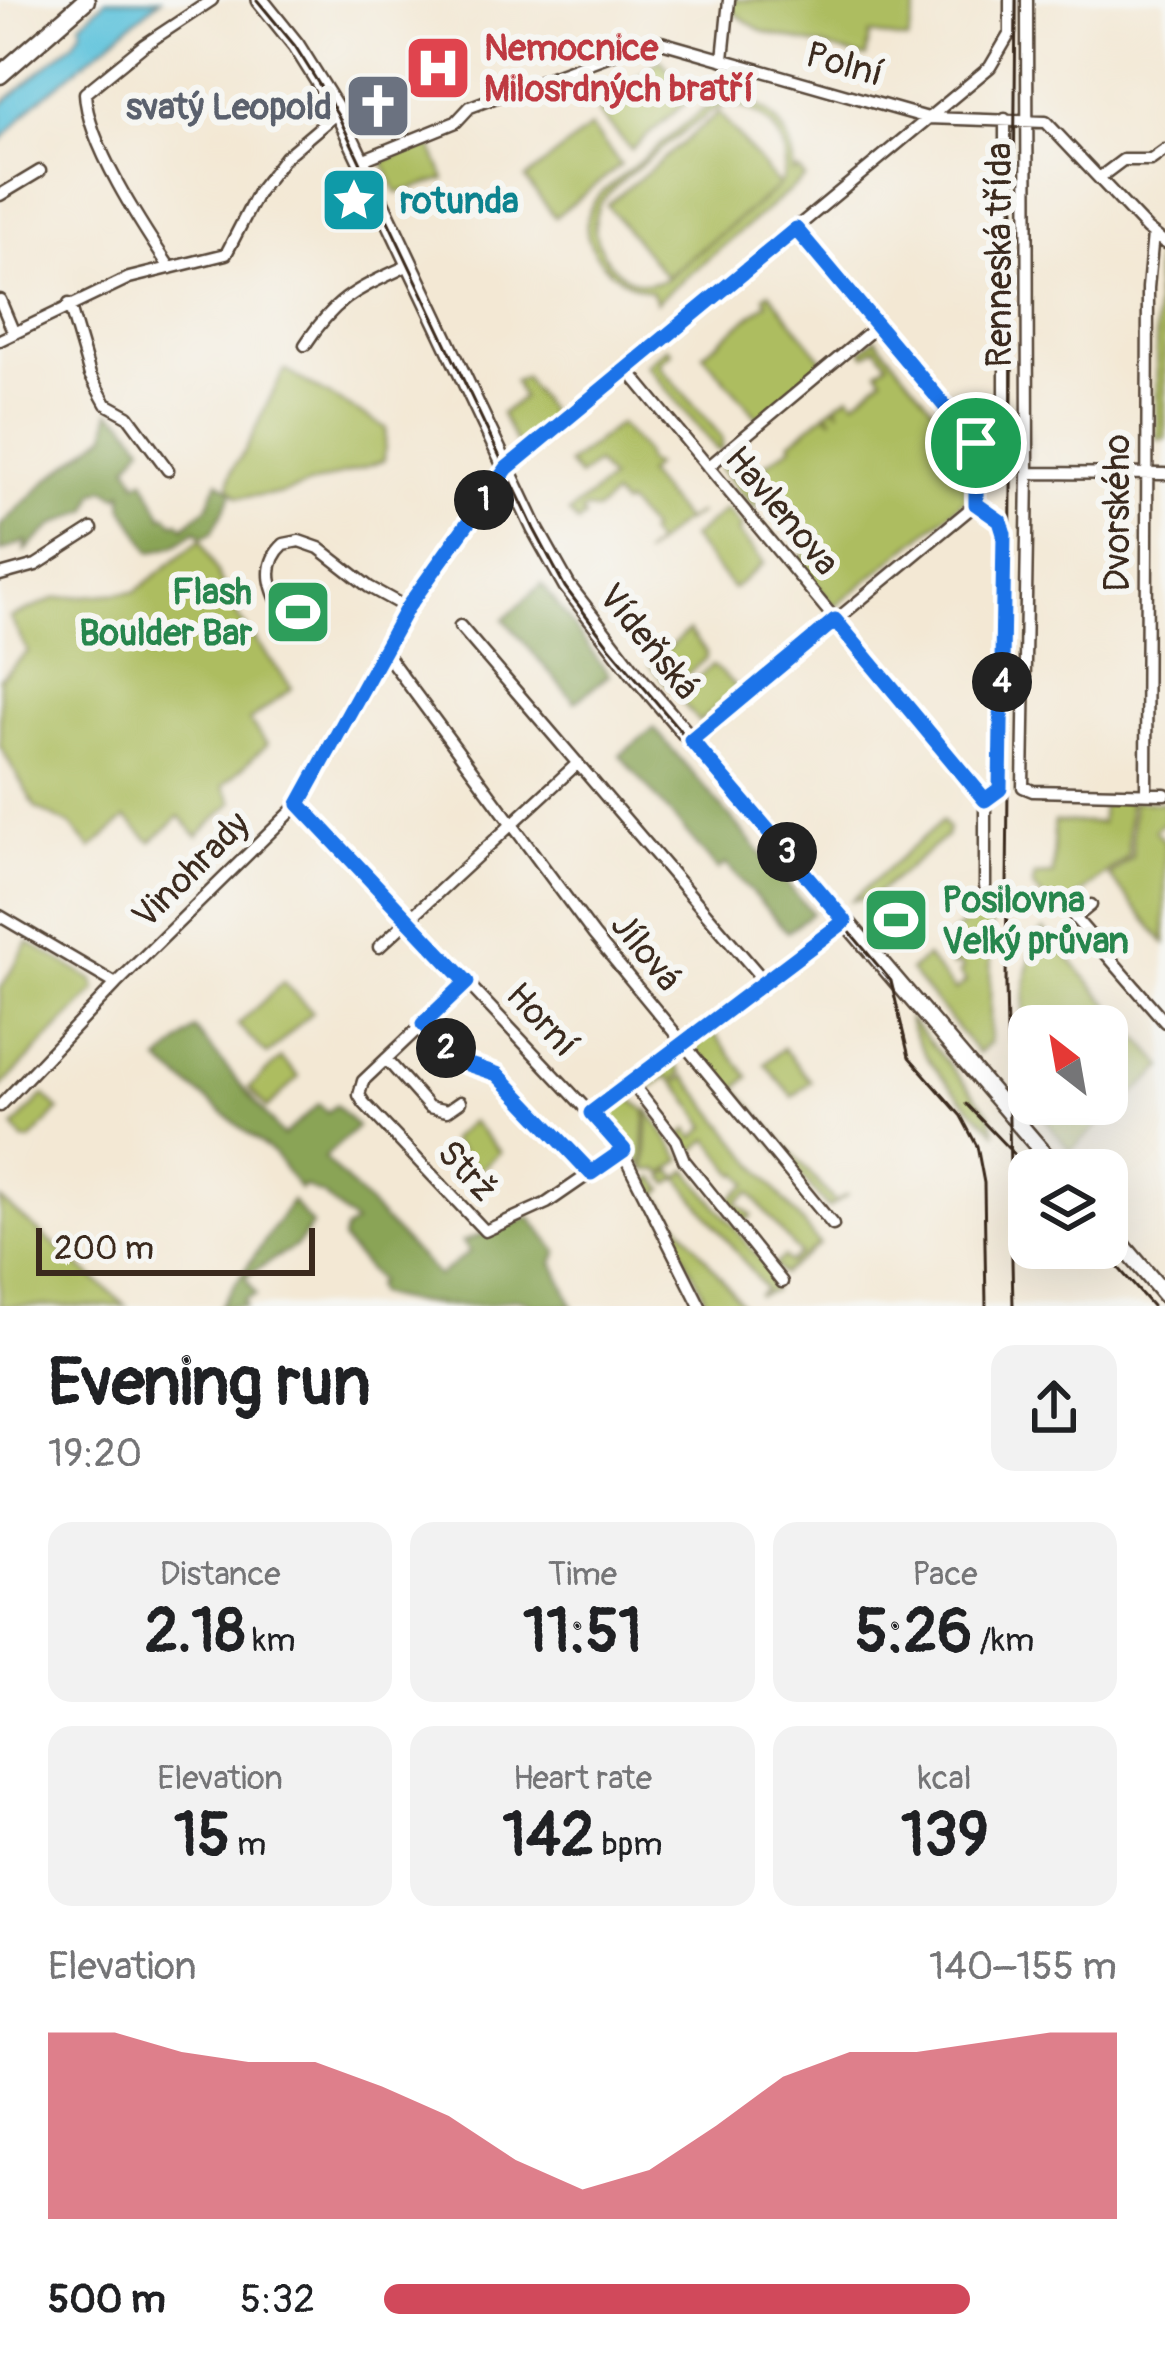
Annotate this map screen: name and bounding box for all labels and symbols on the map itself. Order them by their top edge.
place label: Nemocnice Milosrdných bratří [484,26,754,112]
street label: Polní [801,32,888,97]
hospital icon: Nemocnice Milosrdných bratří [403,33,473,103]
church icon: svatý Leopold [343,71,413,141]
place label: svatý Leopold [126,85,332,130]
street label: Renneská třída [977,142,1022,368]
place icon: rotunda [319,165,389,235]
place label: rotunda [400,179,519,224]
pin [925,392,1027,494]
street label: Dvorského [1095,434,1140,592]
street label: Havlenova [715,437,849,585]
pin: 1 [454,470,514,530]
place label: Flash Boulder Bar [79,570,253,656]
street label: Vídeňská [589,575,709,709]
sports icon: Flash Boulder Bar [263,577,333,647]
pin: 4 [972,652,1032,712]
street label: Vinohrady [123,802,259,938]
pin: 3 [757,822,817,882]
place label: Posilovna Velký průvan [942,878,1129,964]
sports icon: Posilovna Velký průvan [861,885,931,955]
street label: Jílová [601,903,691,1000]
street label: Horní [496,973,587,1067]
north arrow [1008,1005,1128,1125]
pin: 2 [416,1018,476,1078]
street label: Strž [428,1131,506,1211]
scale bar [36,1222,315,1275]

